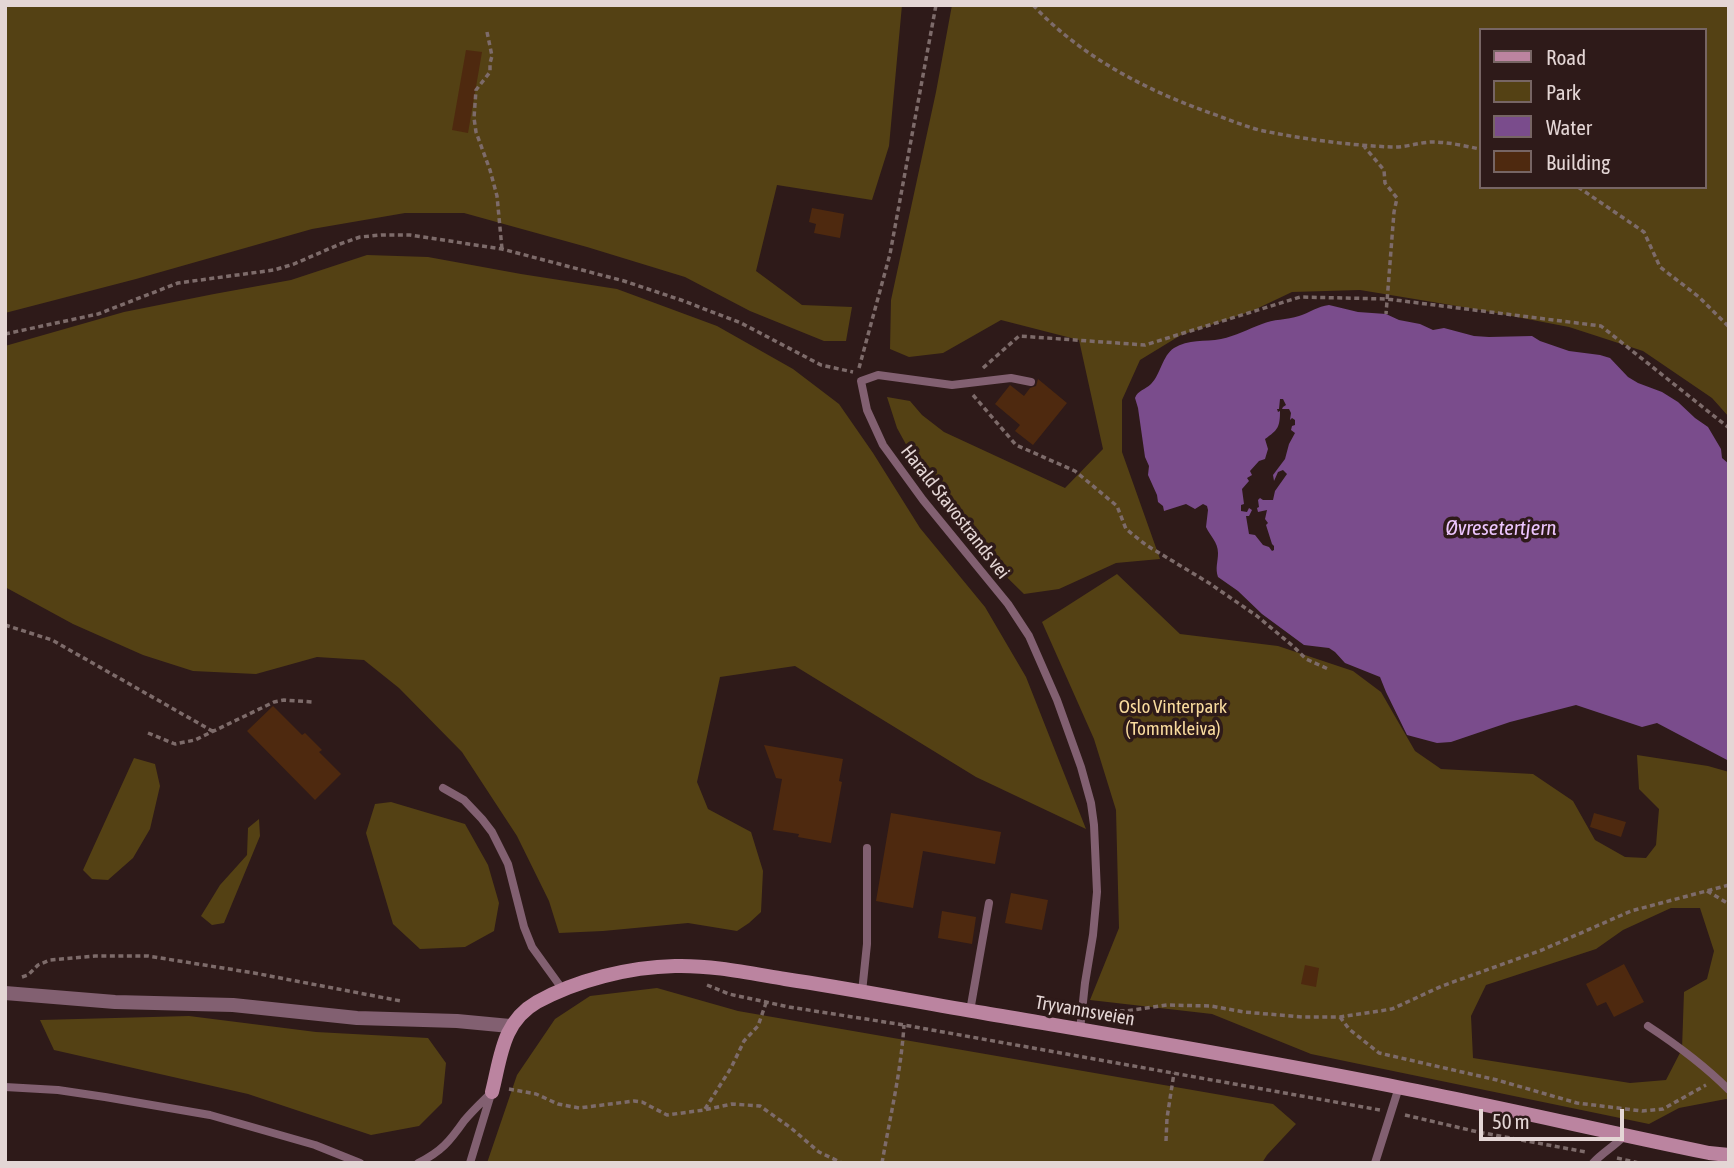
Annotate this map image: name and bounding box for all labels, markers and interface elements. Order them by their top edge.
legend [1478,28,1706,189]
text: Road [1546,45,1586,69]
text: Park [1546,80,1581,104]
text: Water [1546,115,1592,139]
text: Building [1546,150,1610,174]
street label: Harald Stavostrands vei [896,441,1014,583]
water label: Øvresetertjern [1445,515,1557,541]
park label: Oslo Vinterpark (Tommkleiva) [1119,696,1227,740]
street label: Tryvannsveien [1033,991,1137,1031]
scale bar [1482,1094,1627,1138]
text: 50 m [1492,1109,1530,1133]

